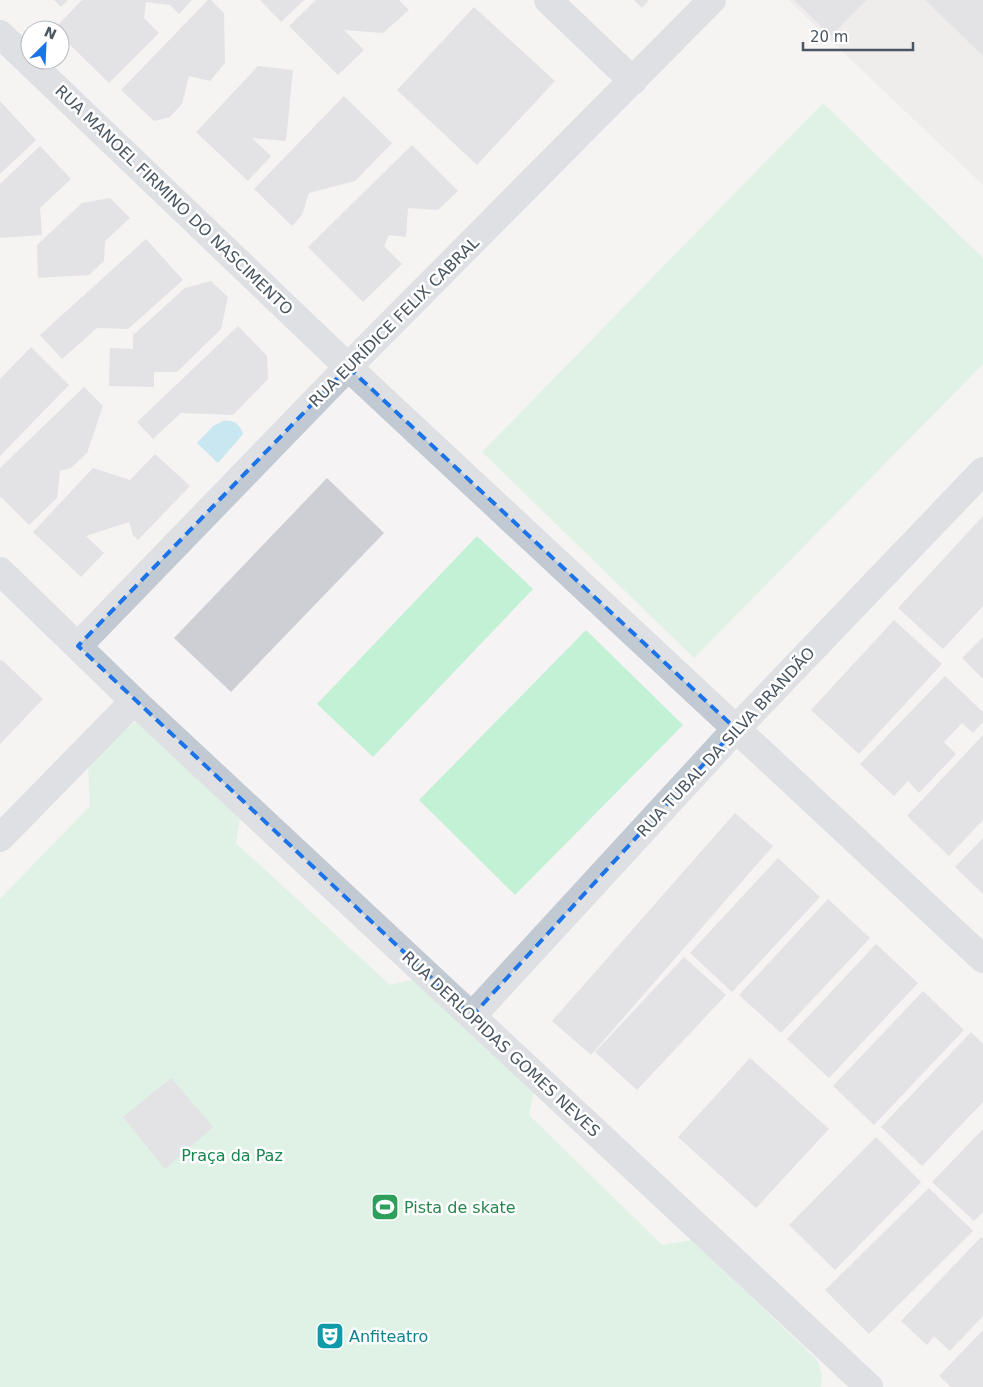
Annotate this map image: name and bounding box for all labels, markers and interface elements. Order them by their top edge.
north arrow [20,20,70,70]
scale bar [803,20,913,52]
text: N [42,23,59,43]
text: 20 m [810,28,848,46]
street label: RUA MANOEL FIRMINO DO NASCIMENTO [51,81,297,319]
street label: RUA EURÍDICE FELIX CABRAL [305,233,483,411]
street label: RUA TUBAL DA SILVA BRANDÃO [633,643,819,841]
street label: RUA DERLOPIDAS GOMES NEVES [398,947,604,1141]
park label: Praça da Paz [181,1146,283,1165]
sports icon: Pista de skate [370,1192,400,1222]
place label: Pista de skate [404,1198,516,1217]
theatre icon: Anfiteatro [315,1321,345,1351]
place label: Anfiteatro [349,1327,428,1346]

